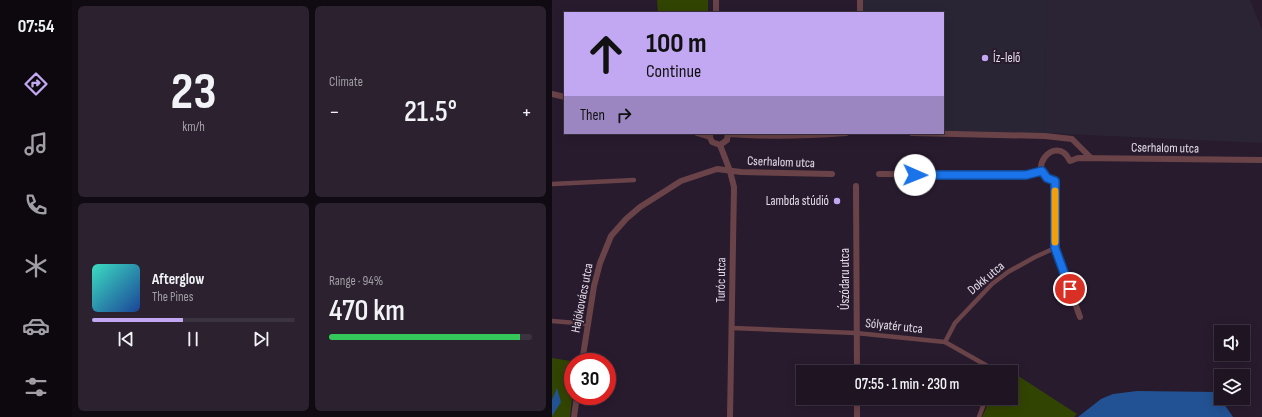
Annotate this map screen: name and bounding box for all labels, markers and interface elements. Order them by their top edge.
text: 07:54 [18,16,54,37]
text: 100 m [646,27,707,60]
icon: ahead [580,28,632,80]
place label: Íz-lelő [993,50,1021,66]
marker: Íz-lelő [980,53,990,63]
text: 23 [170,61,217,124]
text: Continue [646,61,701,82]
icon: directions [22,70,50,98]
text: Climate [329,74,363,90]
text: 21.5° [404,94,457,130]
text: − [329,99,340,126]
text: + [521,99,532,126]
icon: right [613,104,635,126]
text: Then [580,106,605,125]
text: km/h [182,119,205,135]
icon: music [22,130,50,158]
street label: Cserhalom utca [1131,139,1199,157]
street label: Cserhalom utca [747,153,815,171]
position arrow [894,154,936,196]
icon: phone [22,191,50,219]
place label: Lambda stúdió [766,193,829,209]
marker: Lambda stúdió [832,196,842,206]
street label: Úszódaru utca [837,248,853,310]
icon: climate [22,252,50,280]
street label: Turóc utca [713,257,729,303]
street label: Dokk utca [964,258,1008,298]
street label: Hajókovács utca [567,262,597,334]
text: Afterglow [152,270,204,289]
pin [1053,272,1087,306]
text: Range · 94% [329,273,383,289]
icon: arrive [1059,278,1081,300]
text: The Pines [152,289,193,305]
text: 470 km [329,293,405,329]
icon: car [22,312,50,340]
street label: Sólyatér utca [865,315,923,337]
map controls [1214,325,1250,405]
button: sound [1214,325,1250,361]
icon: previous [115,328,137,350]
icon: pause [182,328,204,350]
icon: next [250,328,272,350]
speed limit sign: 30 [564,353,616,405]
button: layers [1214,369,1250,405]
icon: filters [22,373,50,401]
text: 07:55 · 1 min · 230 m [855,375,959,394]

